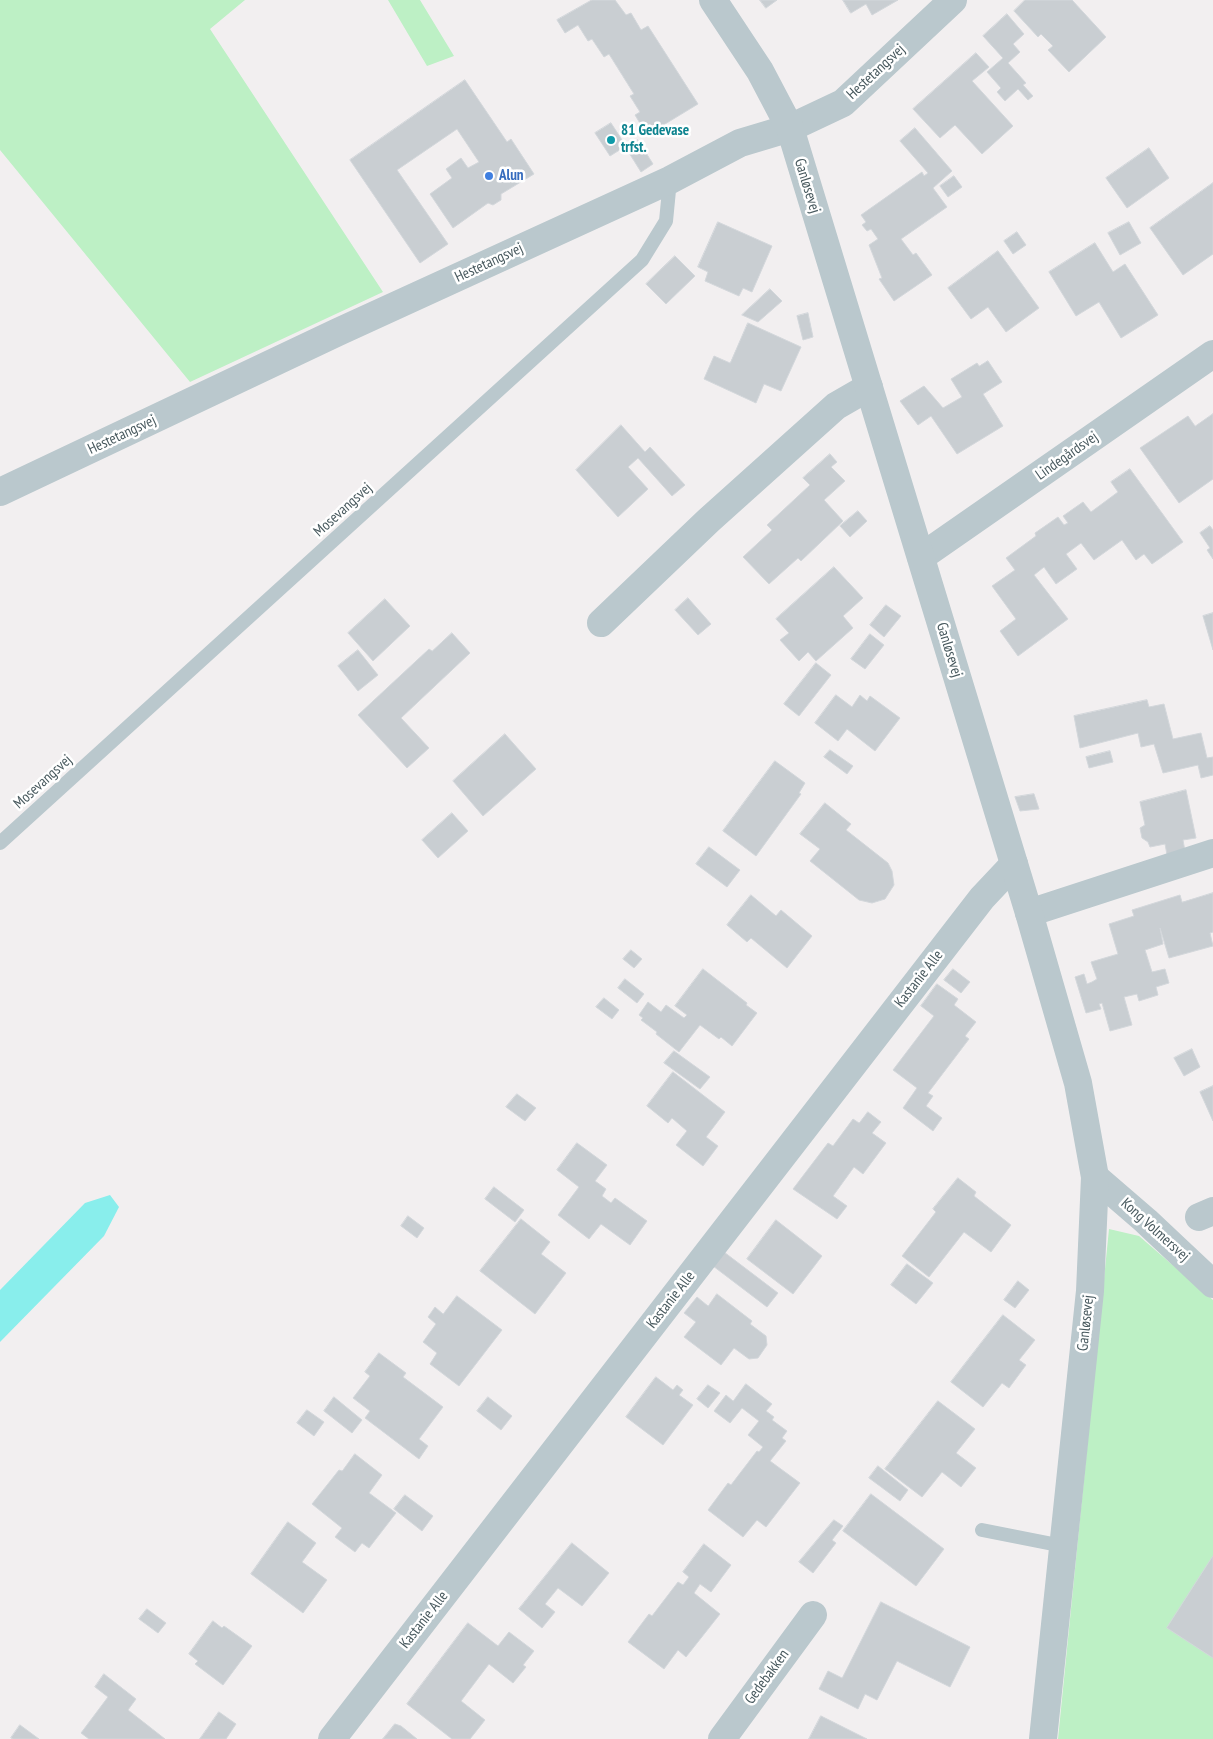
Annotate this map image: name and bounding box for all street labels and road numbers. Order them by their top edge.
street label: Hestetangsvej [843,41,909,103]
street label: Ganløsevej [790,156,824,216]
street label: Hestetangsvej [452,239,526,287]
street label: Hestetangsvej [85,411,159,459]
street label: Lindegårdsvej [1032,428,1102,484]
street label: Mosevangsvej [310,479,376,541]
street label: Ganløsevej [932,620,966,680]
street label: Mosevangsvej [10,751,76,813]
street label: Kastanie Alle [891,947,947,1011]
street label: Kong Volmersvej [1117,1195,1193,1265]
street label: Kastanie Alle [643,1268,699,1332]
street label: Ganløsevej [1074,1294,1098,1352]
street label: Kastanie Alle [396,1588,452,1652]
street label: Gedebakken [741,1646,793,1708]

